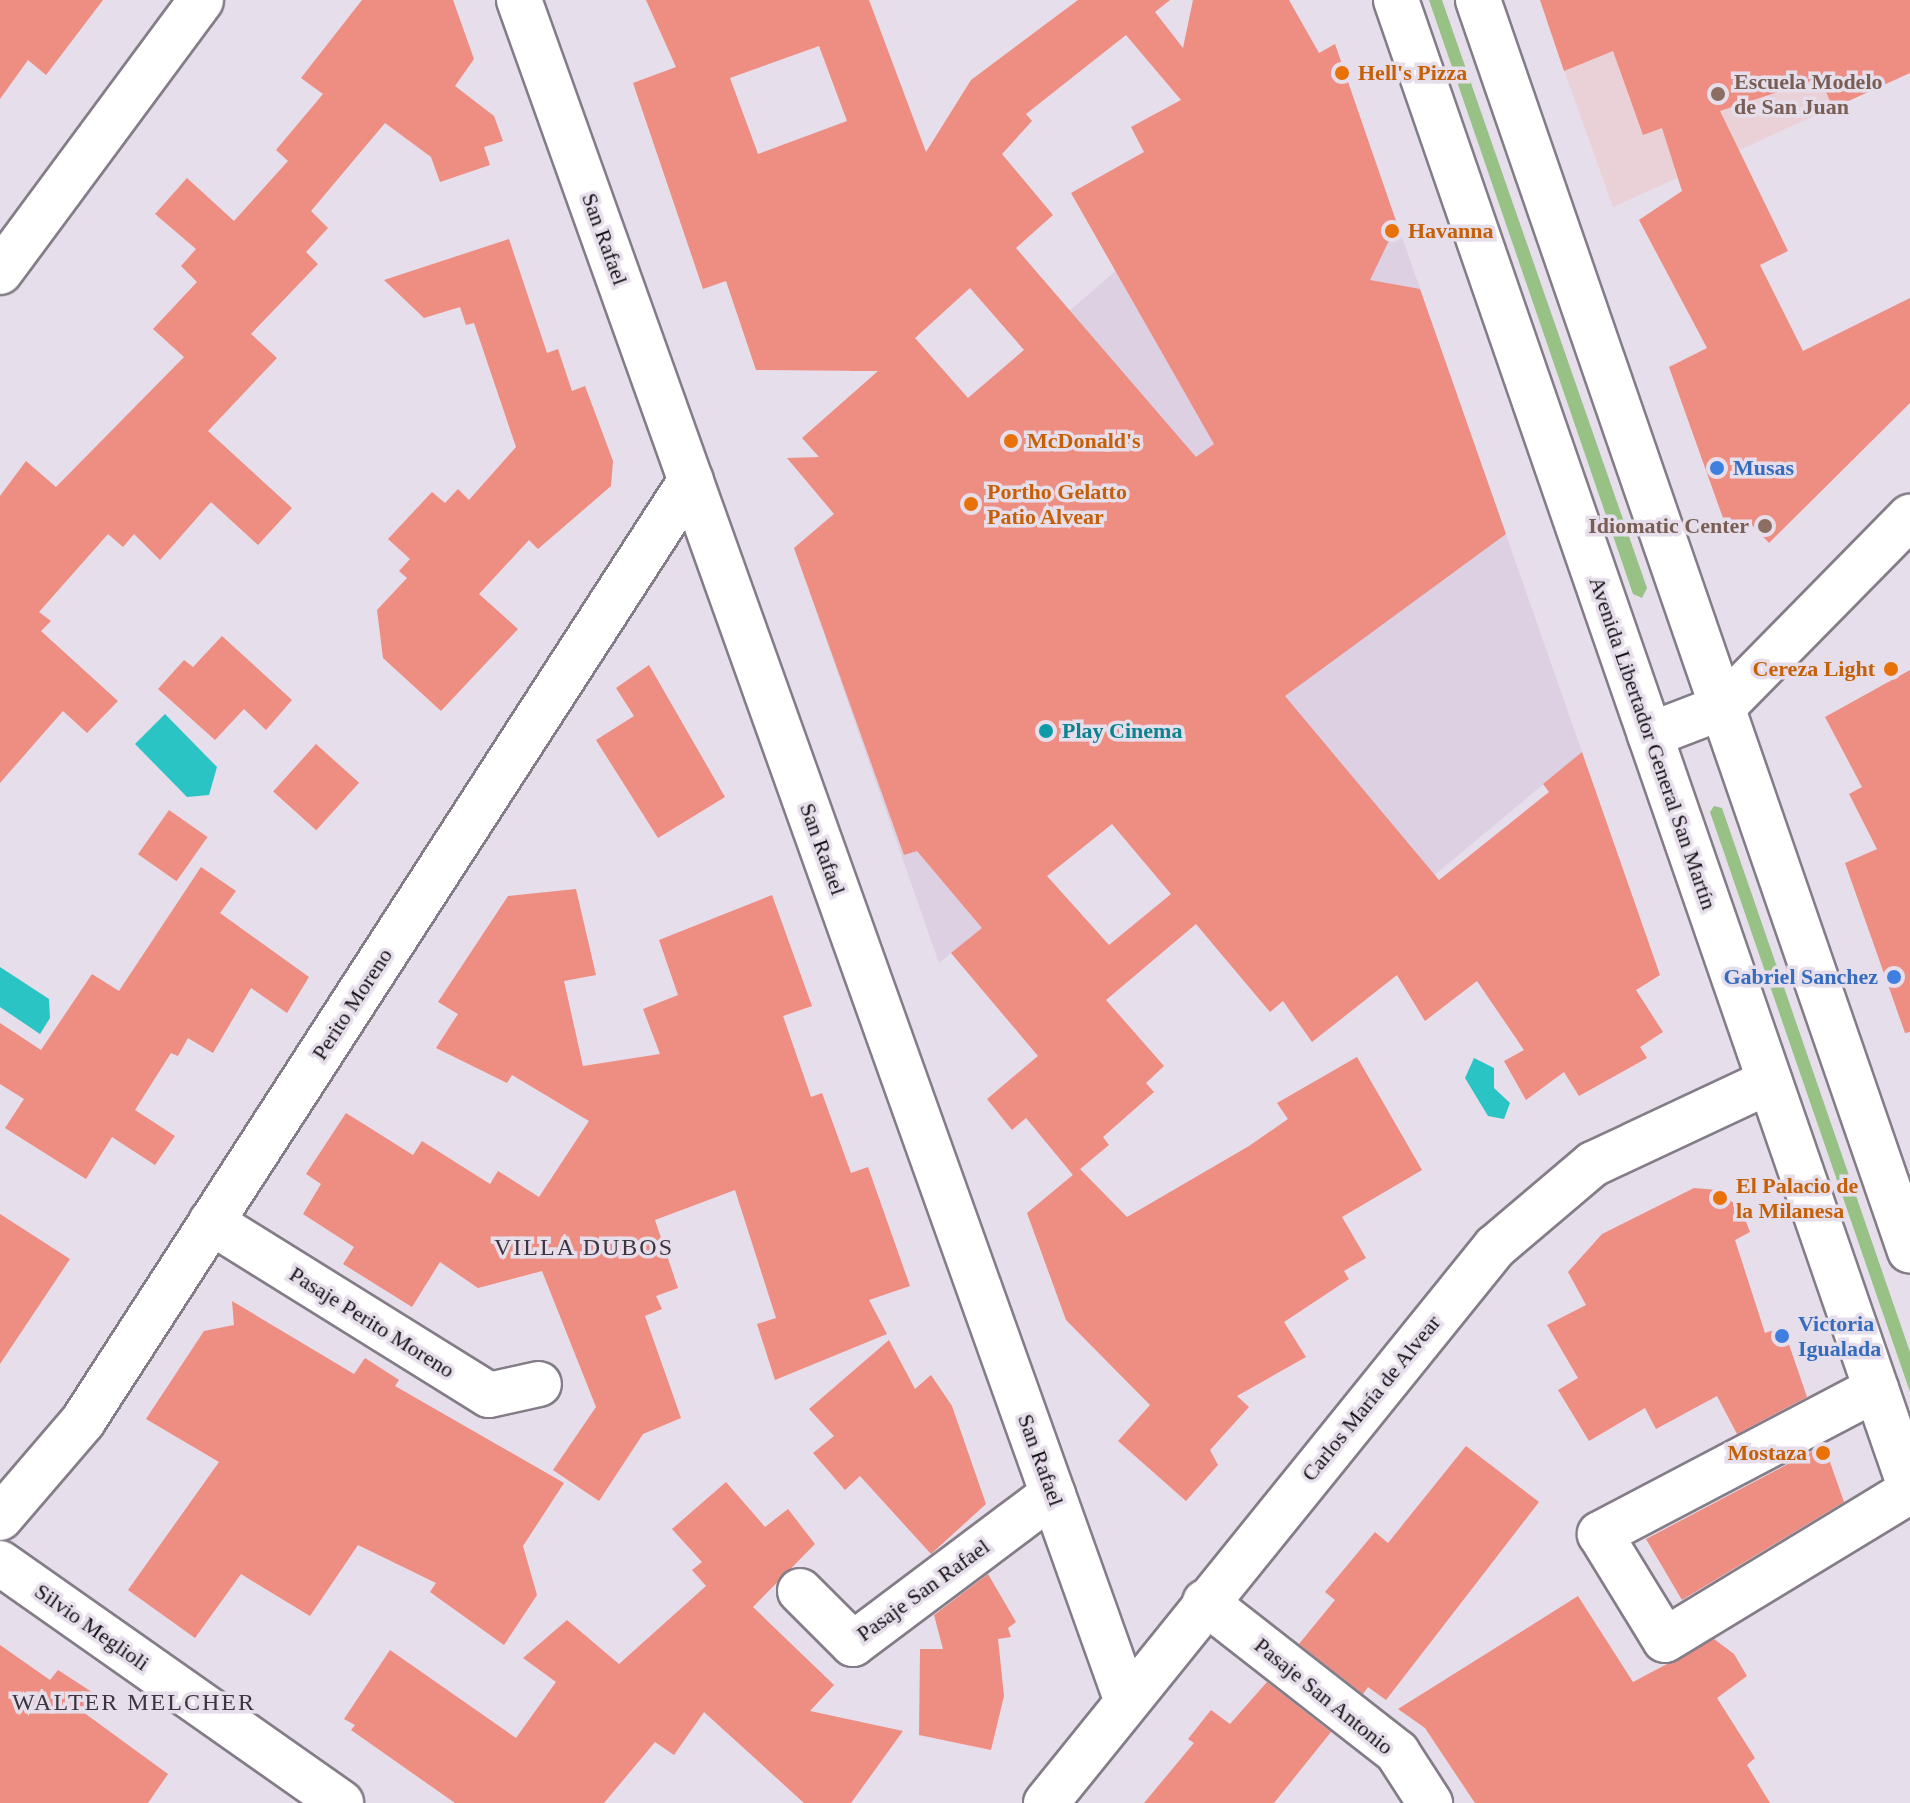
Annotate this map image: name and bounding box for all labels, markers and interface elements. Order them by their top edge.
place label: Hell's Pizza [1358,60,1467,86]
marker: Hell's Pizza [1333,64,1351,82]
place label: Escuela Modelo de San Juan [1734,68,1882,120]
marker: Escuela Modelo de San Juan [1709,85,1727,103]
street label: San Rafael [576,189,634,289]
place label: Havanna [1408,218,1494,244]
marker: Havanna [1383,222,1401,240]
place label: McDonald's [1027,428,1141,454]
marker: McDonald's [1002,432,1020,450]
place label: Musas [1733,455,1794,481]
marker: Musas [1708,459,1726,477]
place label: Portho Gelatto Patio Alvear [987,478,1127,530]
marker: Portho Gelatto Patio Alvear [962,495,980,513]
place label: Idiomatic Center [1588,513,1749,539]
marker: Idiomatic Center [1756,517,1774,535]
street label: Avenida Libertador General San Martín [1584,573,1722,913]
place label: Cereza Light [1753,656,1875,682]
marker: Cereza Light [1882,660,1900,678]
place label: Play Cinema [1062,718,1182,744]
marker: Play Cinema [1037,722,1055,740]
street label: San Rafael [794,799,852,899]
street label: Perito Moreno [306,943,398,1065]
place label: Gabriel Sanchez [1723,964,1878,990]
marker: Gabriel Sanchez [1885,968,1903,986]
place label: El Palacio de la Milanesa [1736,1172,1858,1224]
marker: El Palacio de la Milanesa [1711,1189,1729,1207]
district label: VILLA DUBOS [493,1234,675,1262]
street label: Pasaje Perito Moreno [285,1261,459,1383]
street label: Carlos María de Alvear [1296,1309,1446,1487]
place label: Victoria Igualada [1798,1310,1881,1362]
marker: Victoria Igualada [1773,1327,1791,1345]
street label: San Rafael [1012,1410,1070,1510]
place label: Mostaza [1728,1440,1807,1466]
marker: Mostaza [1814,1444,1832,1462]
street label: Pasaje San Rafael [851,1533,995,1647]
street label: Silvio Meglioli [30,1578,154,1676]
street label: Pasaje San Antonio [1249,1632,1399,1760]
district label: WALTER MELCHER [12,1689,256,1717]

